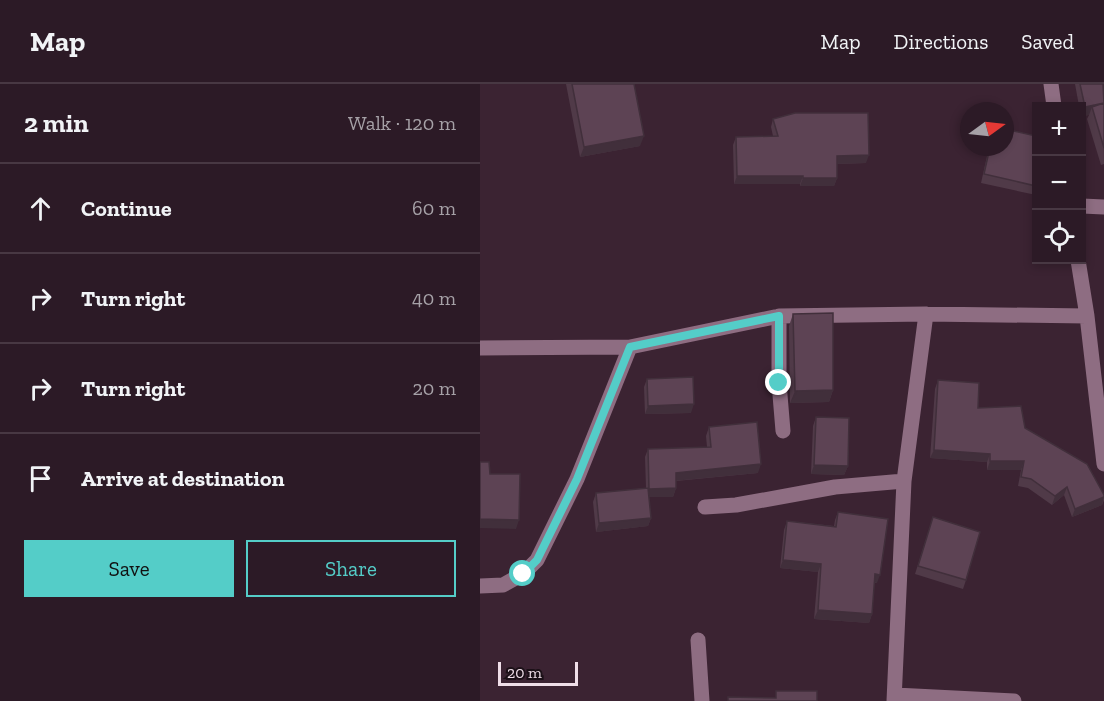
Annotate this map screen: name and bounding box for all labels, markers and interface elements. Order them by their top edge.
text: Map [30,25,85,58]
text: Map [821,29,861,54]
text: Directions [894,29,988,54]
text: Saved [1021,29,1074,54]
north arrow [960,102,1014,156]
map controls [1032,102,1086,264]
button: + [1032,102,1086,156]
text: 2 min [24,107,89,139]
text: Walk · 120 m [348,111,456,135]
button: − [1032,156,1086,210]
icon: ahead [24,192,57,225]
text: Continue [81,195,172,222]
text: 60 m [412,196,456,220]
button: locate [1032,210,1086,264]
icon: right [24,282,57,315]
text: Turn right [81,285,185,312]
text: 40 m [412,286,456,310]
route end [765,369,791,395]
icon: right [24,372,57,405]
text: Turn right [81,375,185,402]
text: 20 m [412,376,456,400]
icon: arrive [24,462,57,495]
text: Arrive at destination [81,465,284,492]
button: Save [24,540,234,597]
button: Share [246,540,456,597]
route start [509,560,535,586]
scale bar [498,659,578,686]
text: 20 m [507,663,542,682]

